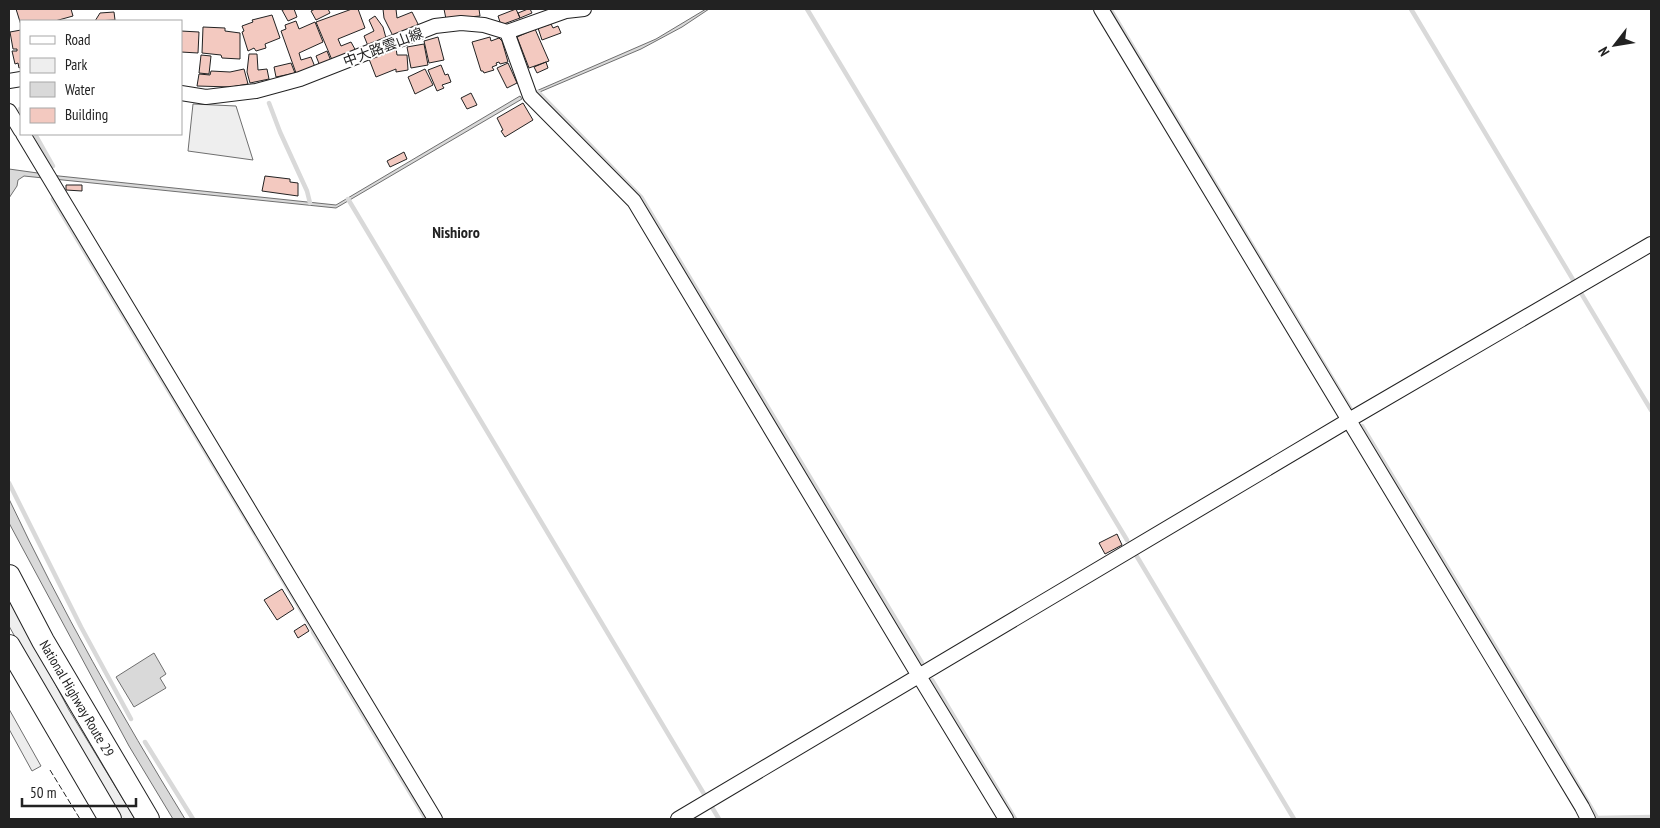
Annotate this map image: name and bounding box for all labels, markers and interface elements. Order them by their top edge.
legend [20,20,182,135]
north arrow [1590,20,1640,70]
street label: 中大路雲山線 [341,24,425,70]
text: Road [65,30,91,49]
text: N [1594,44,1614,60]
text: Park [65,55,87,74]
text: Water [65,80,96,99]
text: Building [65,105,108,124]
district label: Nishioro [432,222,480,242]
street label: National Highway Route 29 [36,637,118,760]
scale bar [22,776,136,808]
text: 50 m [30,783,56,802]

